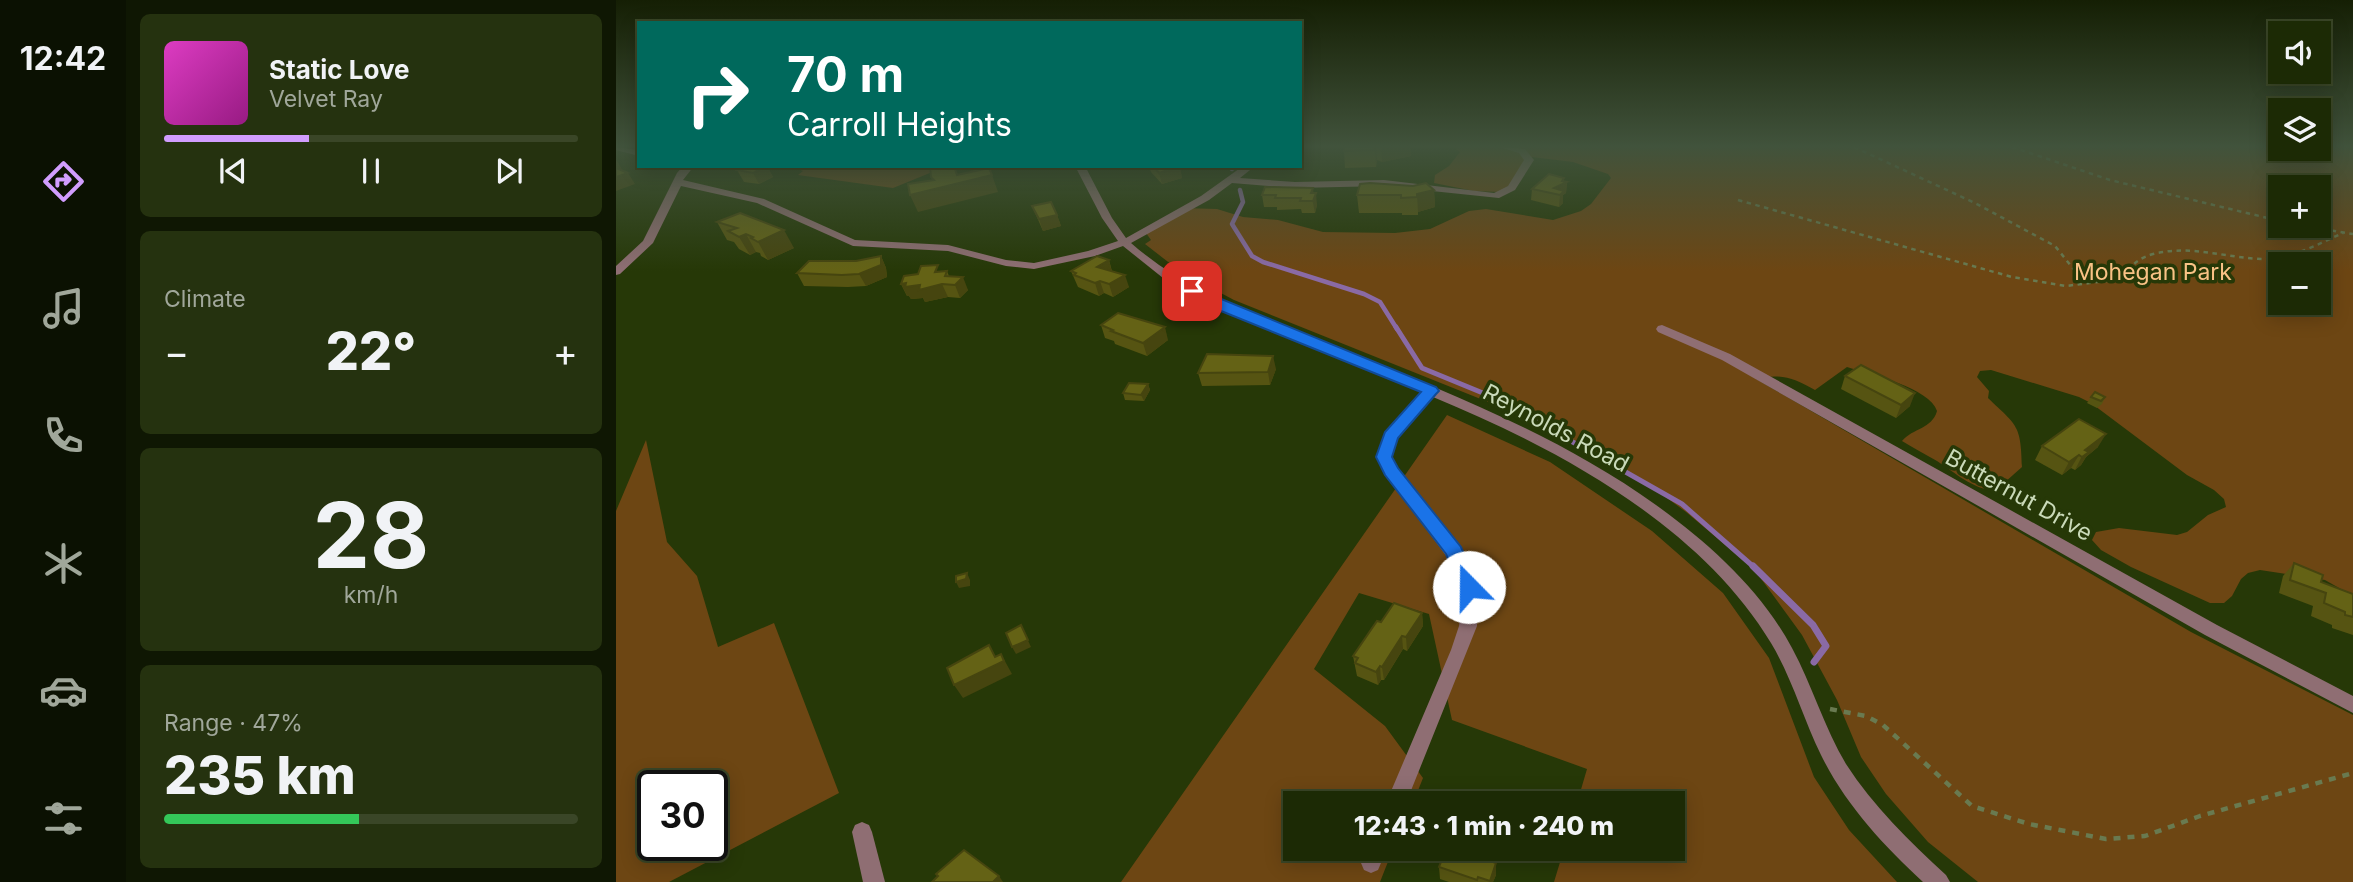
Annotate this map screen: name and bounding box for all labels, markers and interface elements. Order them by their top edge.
map controls [2268,21,2331,315]
button: sound [2268,21,2331,84]
text: 12:42 [20,39,106,78]
text: 70 m [787,45,904,104]
icon: right [672,49,763,140]
text: Static Love [269,54,410,85]
text: Velvet Ray [269,85,383,113]
button: layers [2268,98,2331,161]
text: Carroll Heights [787,105,1012,144]
icon: previous [214,152,252,190]
icon: pause [352,152,390,190]
icon: next [490,152,528,190]
icon: directions [39,157,88,206]
button: + [2268,175,2331,238]
button: − [2268,252,2331,315]
park label: Mohegan Park [2074,258,2232,286]
pin [1162,261,1222,321]
icon: arrive [1173,272,1211,310]
icon: music [39,284,88,333]
text: Climate [164,285,246,313]
text: 22° [326,320,416,383]
text: − [164,329,189,375]
text: + [553,329,578,375]
street label: Reynolds Road [1478,378,1634,478]
icon: phone [39,411,88,460]
street label: Butternut Drive [1941,443,2097,547]
text: 28 [313,480,429,590]
icon: climate [39,539,88,588]
position arrow [1432,550,1506,624]
text: km/h [344,581,398,609]
icon: car [39,666,88,715]
text: Range · 47% [164,709,303,737]
text: 235 km [164,744,356,807]
speed limit sign: 30 [637,770,728,861]
icon: filters [39,794,88,843]
text: 12:43 · 1 min · 240 m [1354,810,1614,841]

